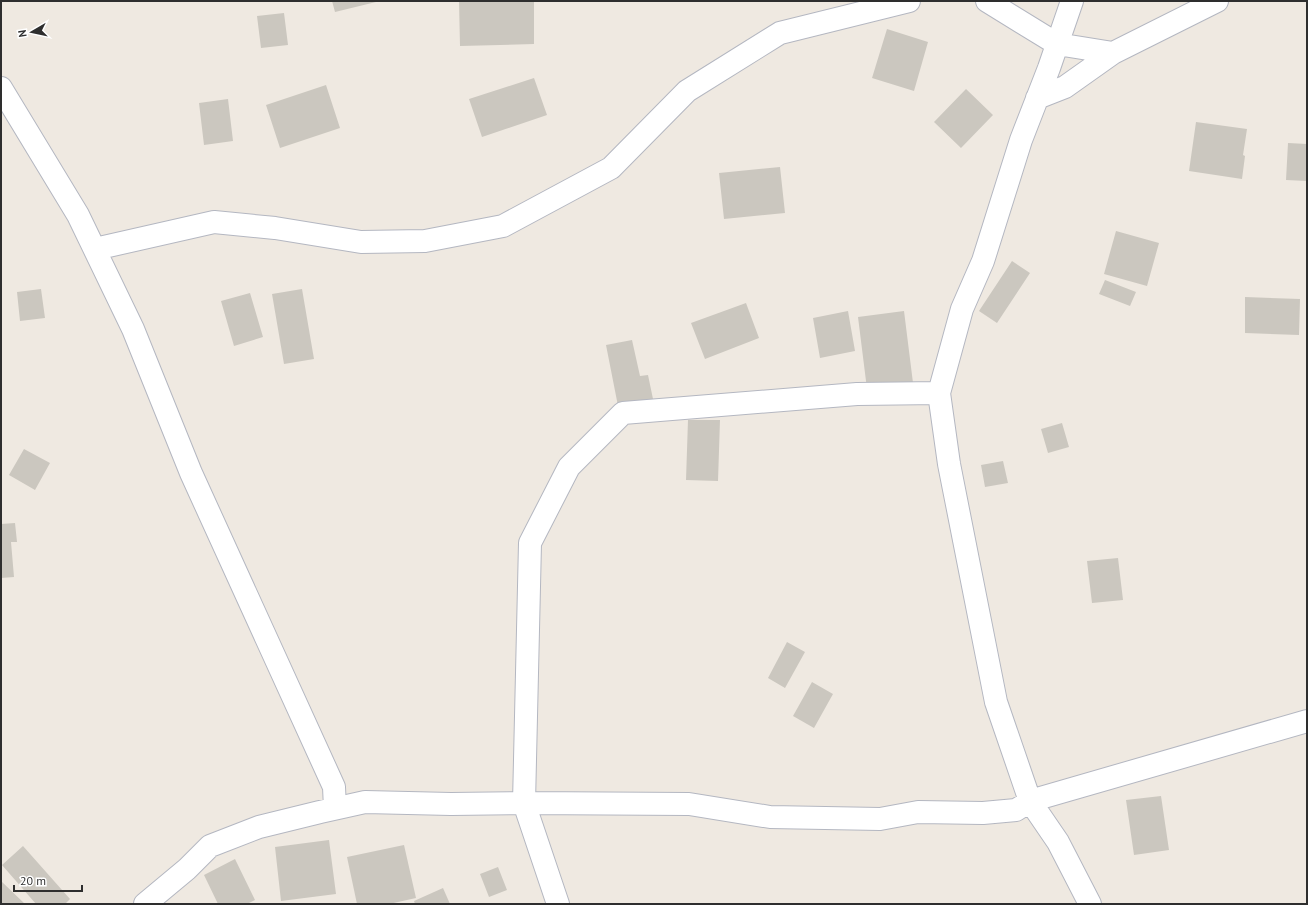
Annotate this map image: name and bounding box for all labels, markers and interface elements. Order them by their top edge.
north arrow [12,12,52,52]
text: N [15,29,30,38]
scale bar [14,867,82,893]
text: 20 m [20,873,46,888]

